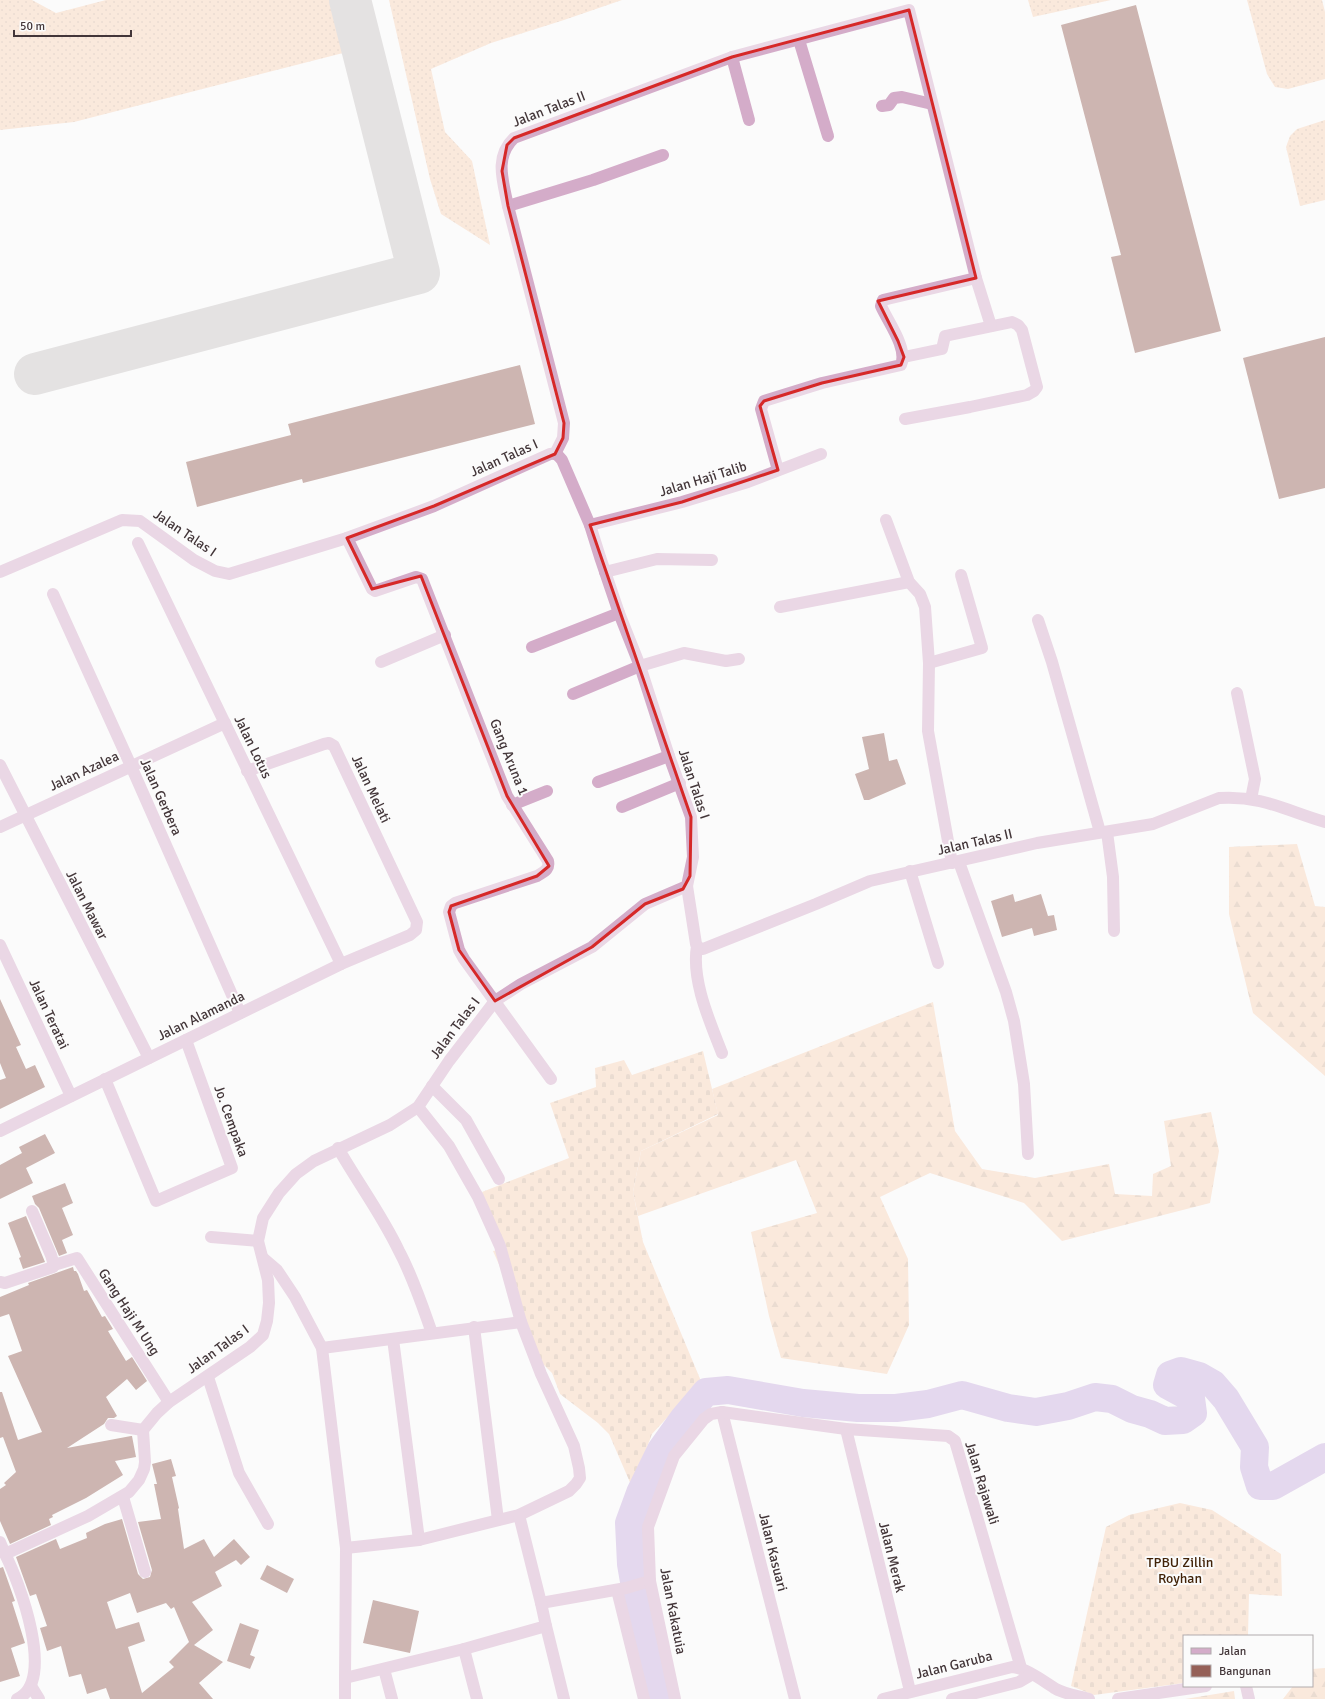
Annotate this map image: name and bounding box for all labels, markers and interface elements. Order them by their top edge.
scale bar [14,12,131,38]
text: 50 m [20,19,45,34]
street label: Jalan Talas II [510,87,588,131]
street label: Jalan Talas I [467,435,541,481]
street label: Jalan Haji Talib [657,458,749,500]
street label: Jalan Talas I [150,506,220,560]
street label: Jalan Lotus [231,713,275,781]
street label: Gang Aruna 1 [486,716,532,798]
street label: Jalan Azalea [46,747,122,795]
street label: Jalan Talas I [675,747,713,821]
street label: Jalan Melati [348,752,394,826]
street label: Jalan Gerbera [136,756,186,838]
street label: Jalan Talas II [936,825,1014,859]
street label: Jalan Mawar [62,868,112,943]
street label: Jalan Teratai [25,976,73,1052]
street label: Jalan Alamanda [155,988,247,1044]
street label: Jalan Talas I [426,994,484,1062]
street label: Jo. Cempaka [210,1083,252,1159]
street label: Gang Haji M Ung [95,1265,163,1359]
street label: Jalan Talas I [184,1321,252,1377]
street label: Jalan Rajawali [961,1439,1003,1527]
street label: Jalan Kasuari [755,1511,791,1593]
street label: Jalan Merak [875,1520,909,1594]
park label: TPBU Zillin Royhan [1147,1554,1213,1587]
street label: Jalan Kakatuia [656,1566,690,1656]
legend [1183,1635,1313,1687]
text: Jalan [1219,1644,1246,1659]
street label: Jalan Garuba [914,1647,994,1683]
text: Bangunan [1219,1664,1271,1679]

